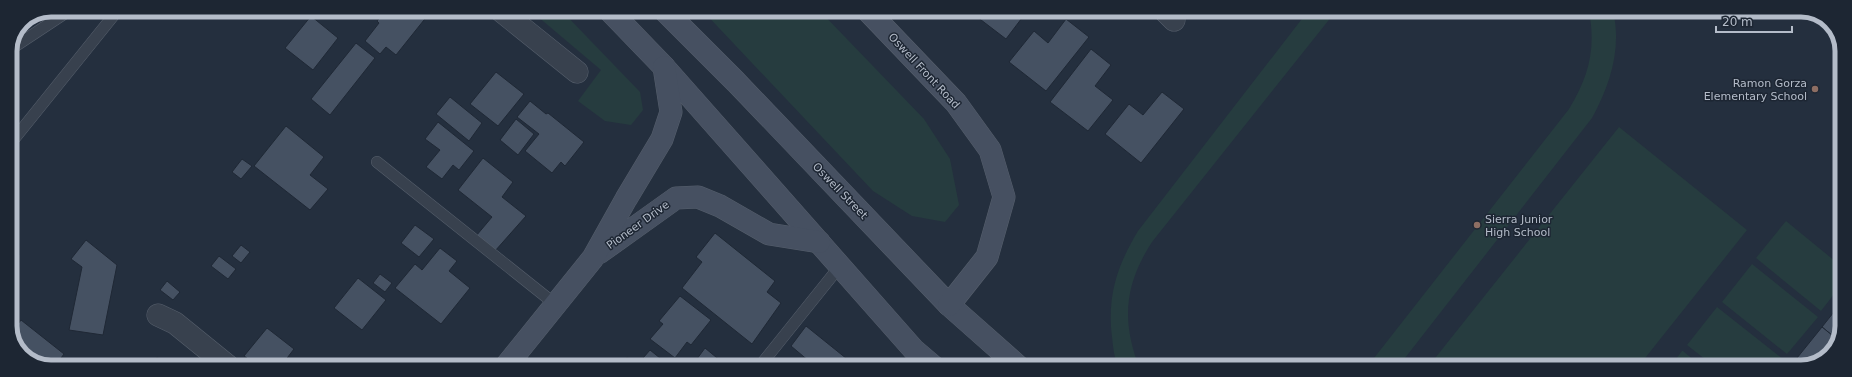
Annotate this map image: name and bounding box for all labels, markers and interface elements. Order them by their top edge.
scale bar [1716,8,1792,34]
text: 20 m [1722,15,1753,29]
street label: Oswell Front Road [886,30,962,112]
place label: Ramon Gorza Elementary School [1704,77,1807,103]
marker: Ramon Gorza Elementary School [1810,84,1820,94]
street label: Oswell Street [810,160,871,222]
street label: Pioneer Drive [604,198,672,252]
place label: Sierra Junior High School [1485,213,1553,239]
marker: Sierra Junior High School [1472,220,1482,230]

